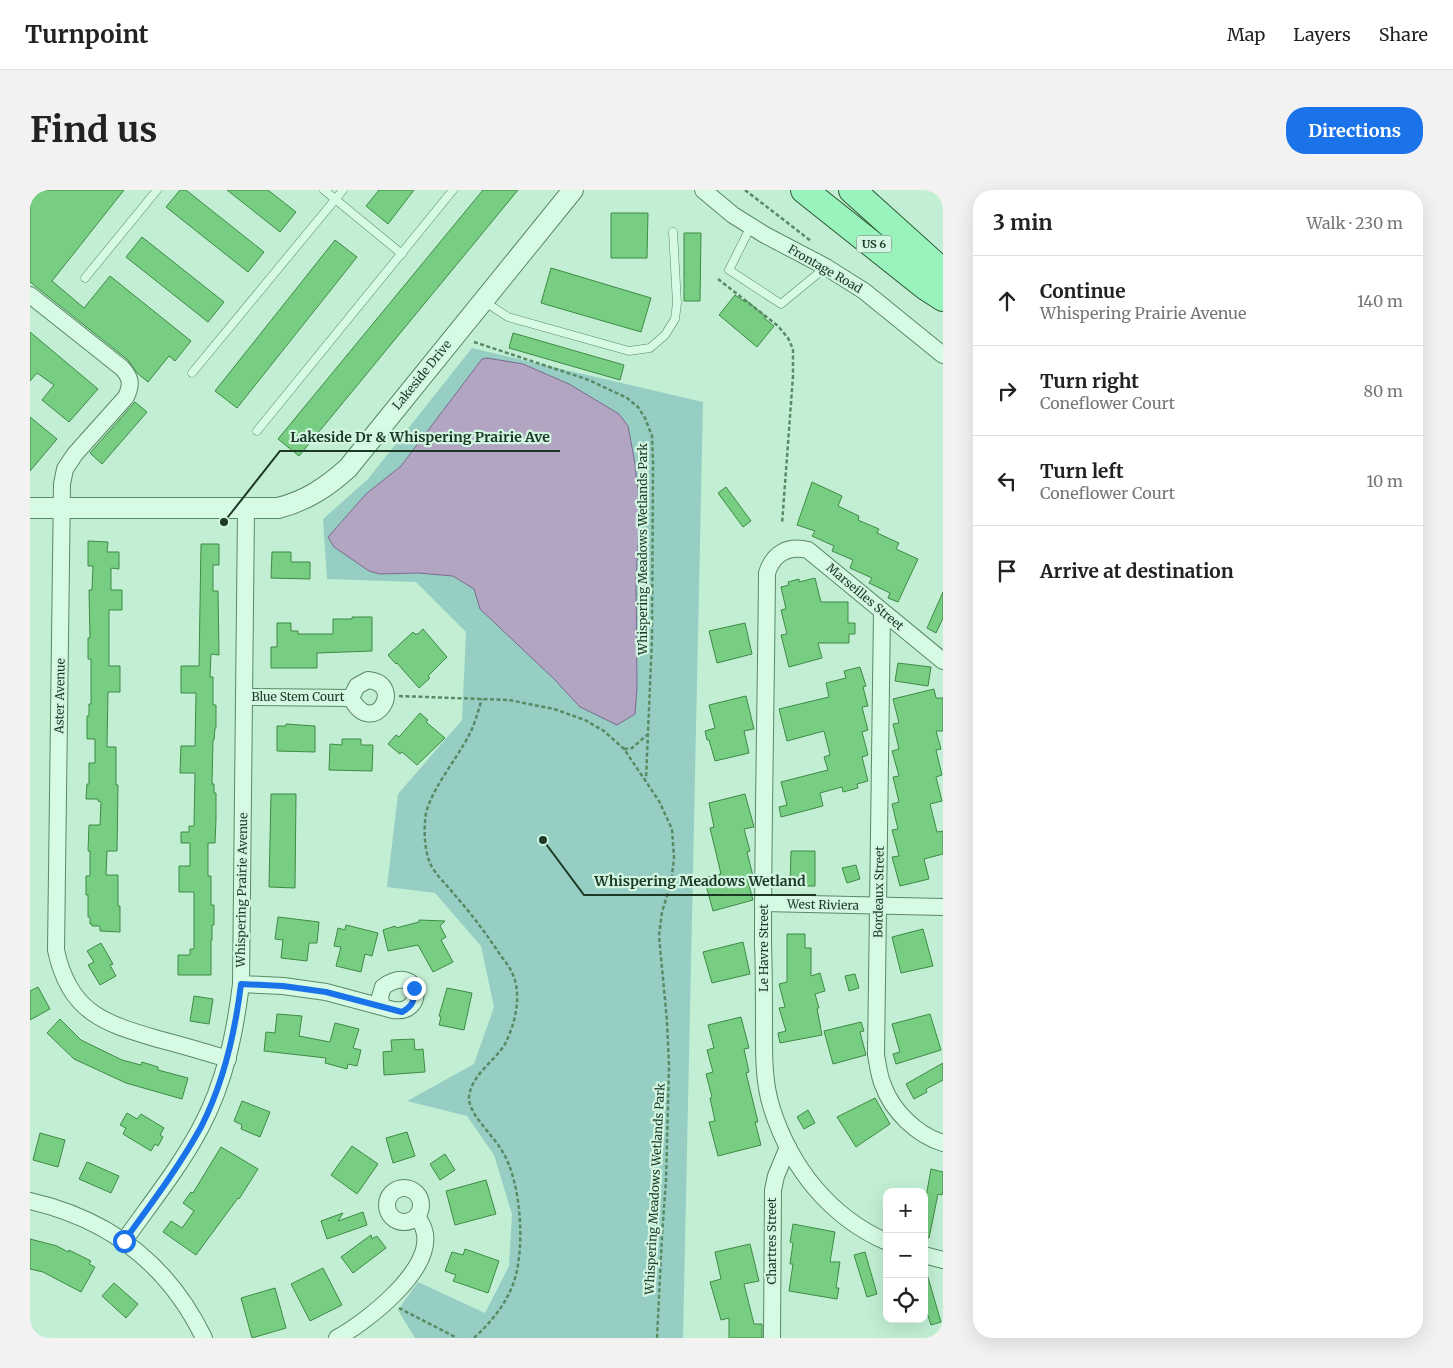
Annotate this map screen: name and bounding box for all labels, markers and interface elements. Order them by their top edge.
text: Turnpoint [25,19,148,50]
text: Map [1227,23,1265,46]
text: Layers [1293,23,1351,46]
text: Share [1379,23,1428,46]
button: Directions [1286,107,1423,154]
text: Find us [30,108,157,152]
text: 3 min [993,209,1052,236]
text: Walk · 230 m [1307,213,1403,233]
road number: US 6 [856,236,892,252]
street label: Frontage Road [785,241,865,296]
text: Continue [1040,279,1126,303]
icon: ahead [993,287,1021,315]
text: 140 m [1357,291,1403,311]
text: Whispering Prairie Avenue [1040,303,1246,323]
street label: Lakeside Drive [389,337,454,412]
text: Turn right [1040,369,1139,393]
icon: right [993,377,1021,405]
text: 80 m [1364,381,1403,401]
text: Coneflower Court [1040,393,1175,413]
callout: Lakeside Dr & Whispering Prairie Ave [280,422,560,451]
text: Lakeside Dr & Whispering Prairie Ave [290,428,550,446]
street label: Whispering Meadows Wetlands Park [635,443,650,656]
text: Turn left [1040,459,1124,483]
icon: left [993,467,1021,495]
text: 10 m [1366,471,1403,491]
text: Coneflower Court [1040,483,1175,503]
icon: arrive [993,557,1021,585]
text: Arrive at destination [1040,559,1234,583]
street label: Marseilles Street [824,560,907,634]
street label: Aster Avenue [51,658,68,735]
street label: Blue Stem Court [252,689,345,704]
street label: Whispering Prairie Avenue [233,812,250,969]
street label: Bordeaux Street [870,846,887,938]
callout: Whispering Meadows Wetland [584,866,816,895]
text: Whispering Meadows Wetland [593,872,806,890]
street label: West Riviera [786,896,860,913]
street label: Le Havre Street [756,904,771,992]
route end [403,977,426,1000]
street label: Whispering Meadows Wetlands Park [641,1082,668,1296]
map controls [883,1188,928,1323]
button: + [883,1188,928,1233]
street label: Chartres Street [764,1197,779,1284]
route start [113,1230,136,1253]
button: − [883,1233,928,1278]
button: locate [883,1278,928,1323]

